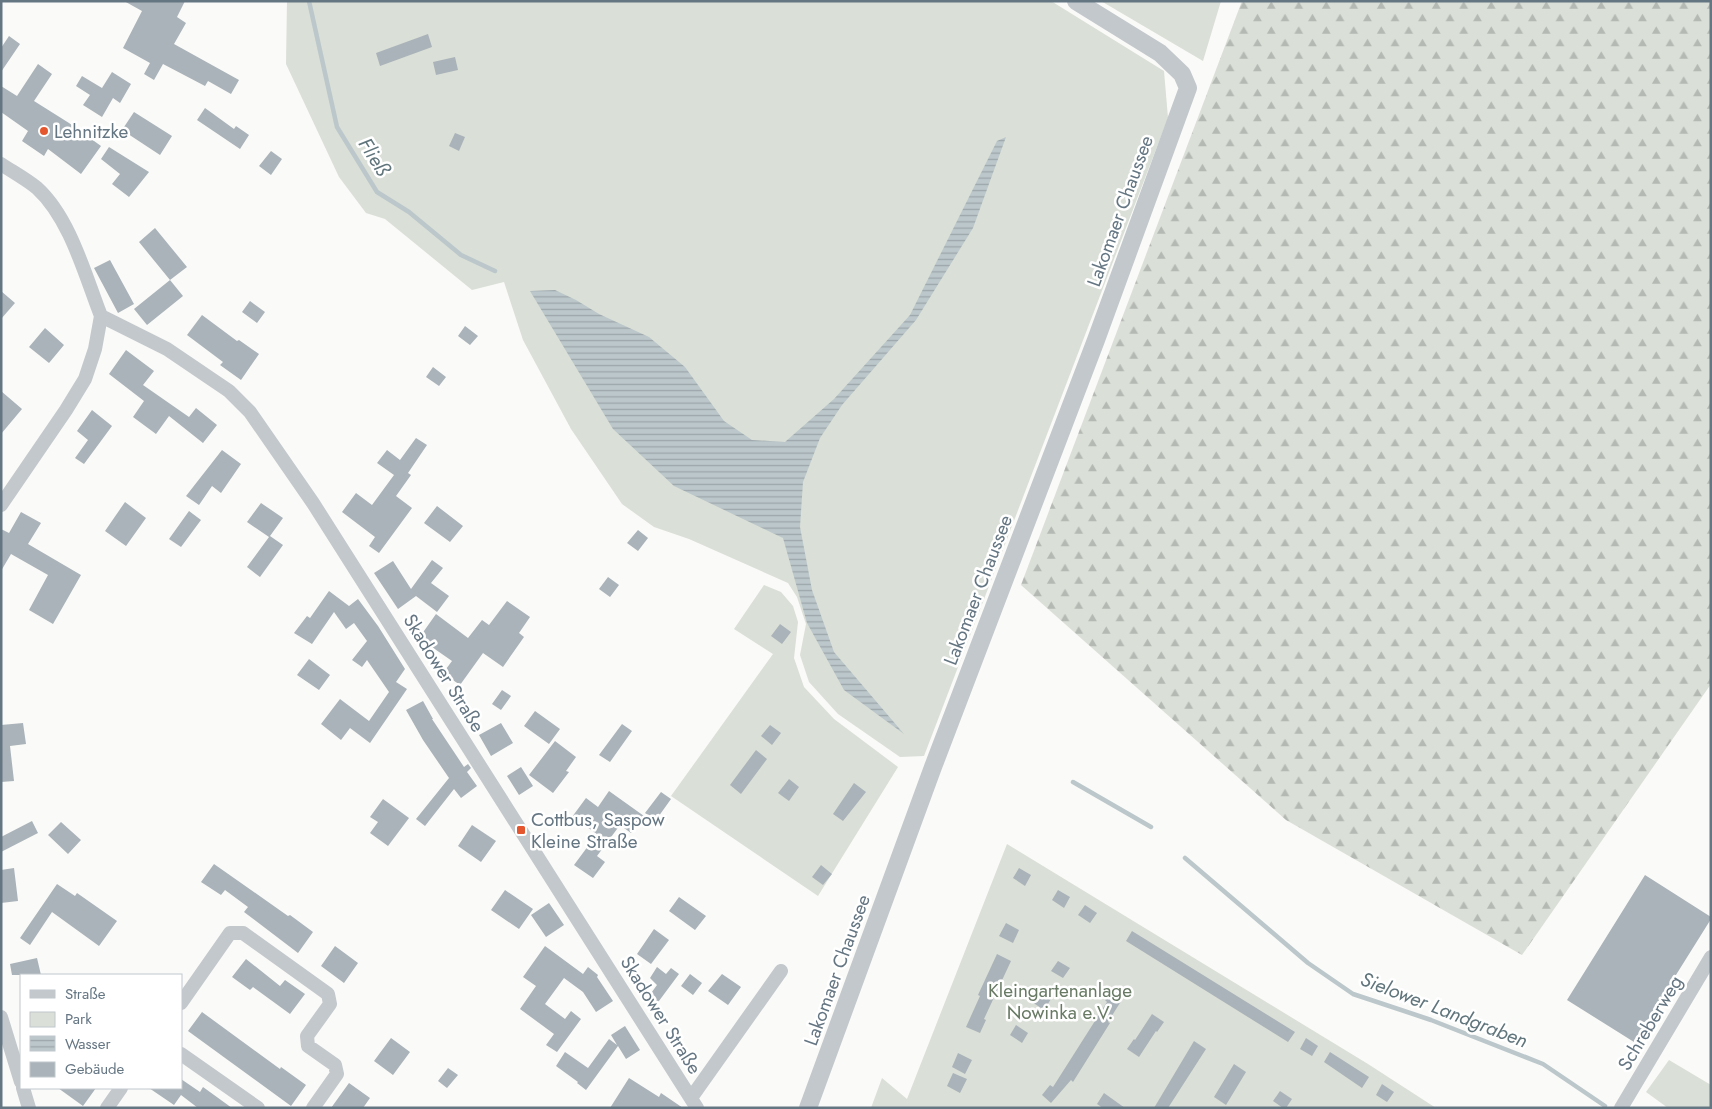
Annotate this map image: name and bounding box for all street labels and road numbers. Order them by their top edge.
street label: Lakomaer Chaussee [1080,131,1160,290]
street label: Lakomaer Chaussee [937,511,1019,669]
street label: Skadower Straße [397,609,491,737]
street label: Lakomaer Chaussee [797,890,877,1049]
street label: Skadower Straße [614,951,708,1079]
street label: Schreberweg [1611,970,1689,1076]

